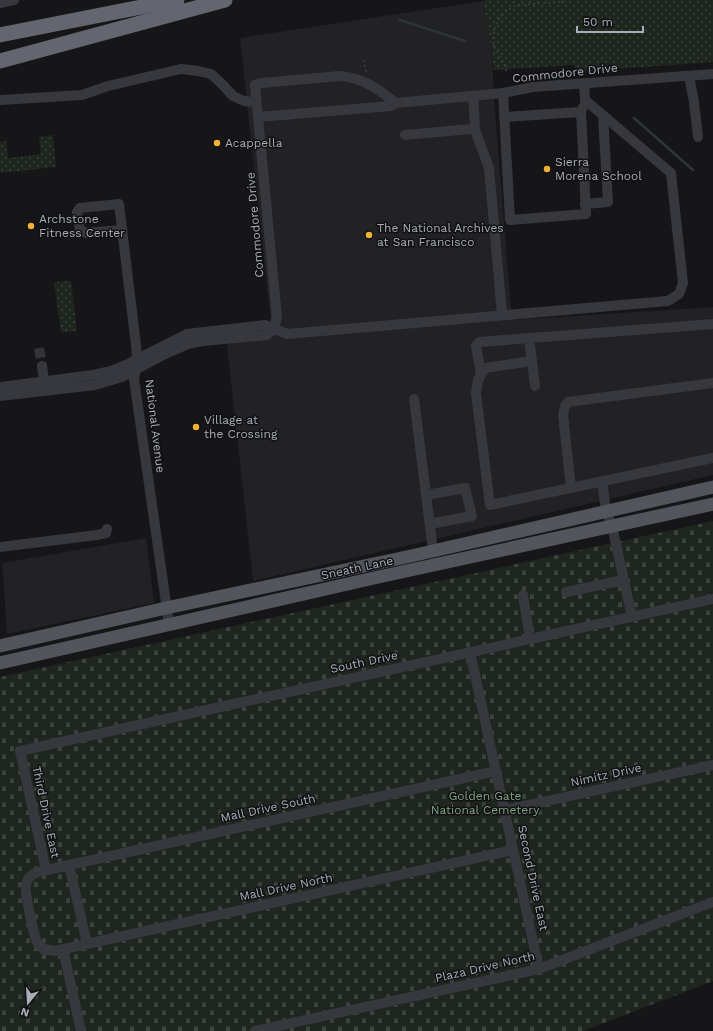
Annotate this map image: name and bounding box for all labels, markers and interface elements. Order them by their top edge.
scale bar [577,8,643,34]
text: 50 m [583,15,613,29]
street label: Commodore Drive [512,61,618,85]
place label: Acappella [225,136,283,150]
marker: Acappella [212,138,222,148]
place label: Sierra Morena School [555,155,642,183]
marker: Sierra Morena School [542,164,552,174]
street label: Commodore Drive [243,172,267,278]
place label: Archstone Fitness Center [39,212,125,240]
marker: Archstone Fitness Center [26,221,36,231]
place label: The National Archives at San Francisco [377,221,504,249]
marker: The National Archives at San Francisco [364,230,374,240]
street label: National Avenue [142,378,168,474]
place label: Village at the Crossing [204,413,278,441]
marker: Village at the Crossing [191,422,201,432]
street label: Sneath Lane [320,554,394,582]
street label: South Drive [329,648,399,676]
street label: Nimitz Drive [569,761,643,789]
street label: Third Drive East [29,765,63,859]
park label: Golden Gate National Cemetery [431,789,540,817]
street label: Mall Drive South [219,791,317,825]
street label: Second Drive East [515,824,551,932]
street label: Mall Drive North [238,870,334,904]
street label: Plaza Drive North [434,949,536,985]
north arrow [8,983,48,1023]
text: N [19,1005,31,1019]

